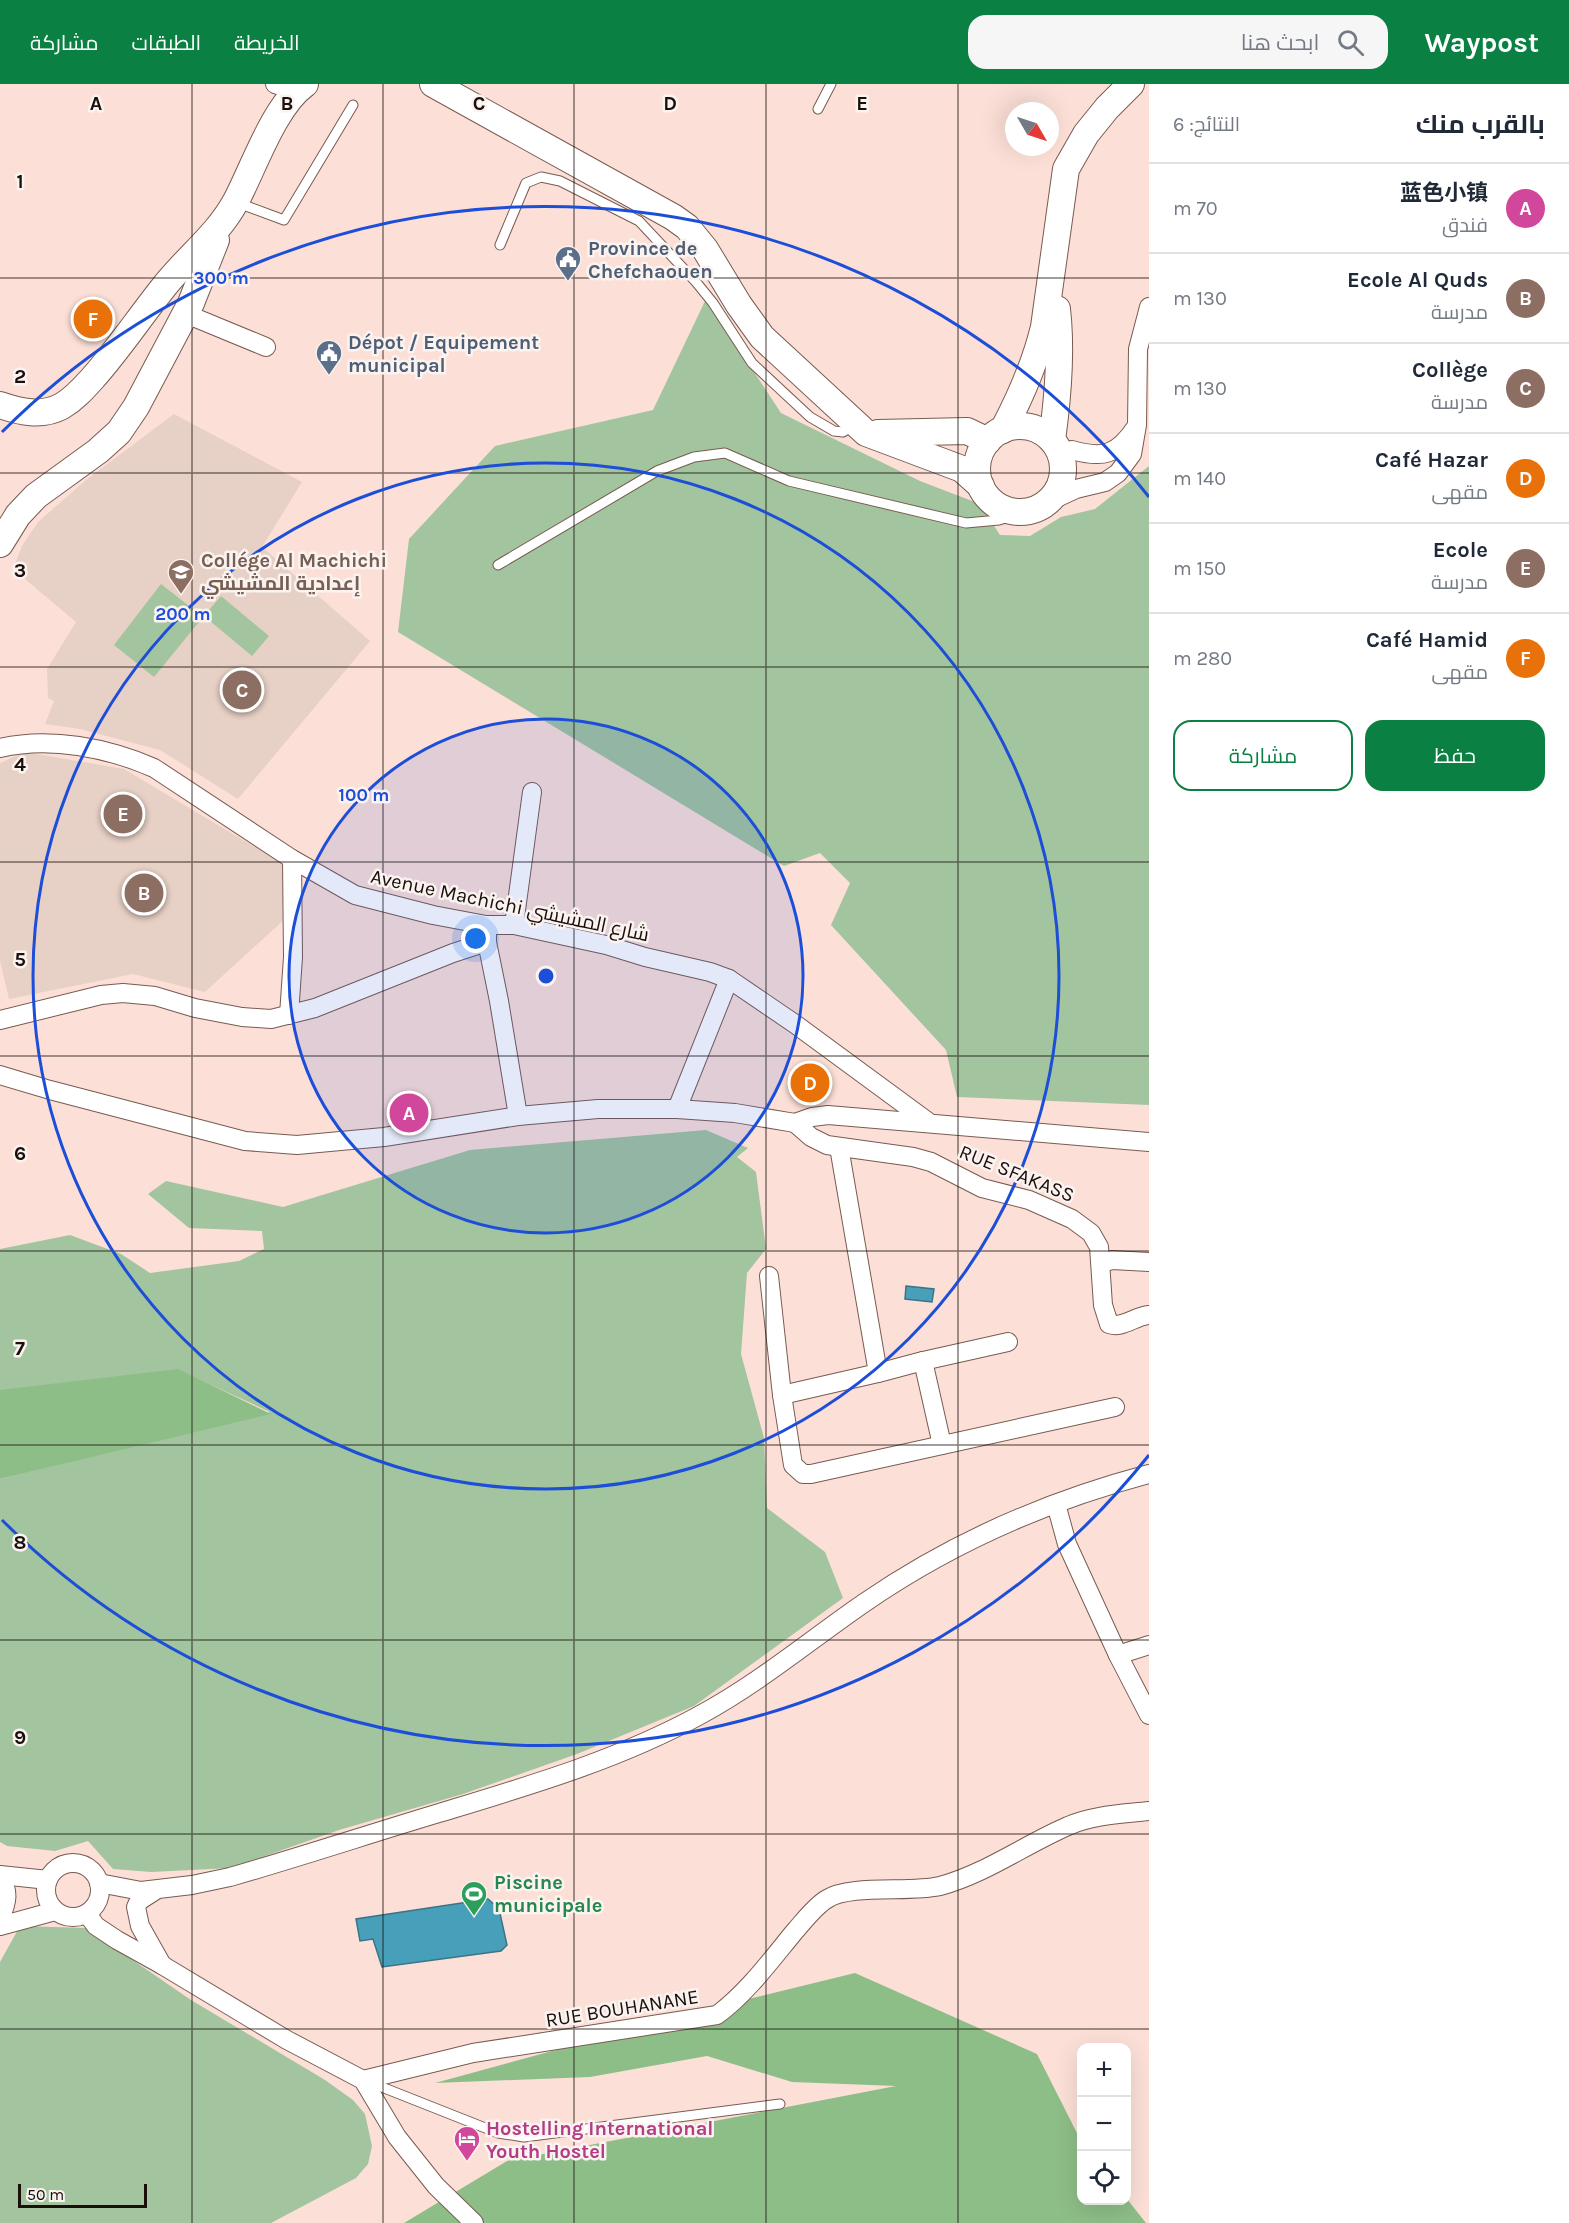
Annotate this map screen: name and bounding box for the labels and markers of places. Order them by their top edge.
place label: Province de Chefchaouen [588,237,713,283]
public building icon: Province de Chefchaouen [553,244,583,282]
pin: F [74,296,112,342]
place label: Dépot / Equipement municipal [348,331,539,377]
public building icon: Dépot / Equipement municipal [314,338,344,376]
place label: Collége Al Machichi إعدادية المشيشي [201,549,387,599]
school or university icon: Collége Al Machichi إعدادية المشيشي [166,557,196,595]
pin: C [222,668,262,712]
pin: E [104,792,142,836]
pin: B [124,870,164,916]
centre of rings [536,966,556,986]
pin: D [790,1060,830,1106]
pin: A [390,1090,428,1136]
place label: Piscine municipale [494,1871,602,1917]
sports icon: Piscine municipale [459,1879,489,1917]
place label: Hostelling International Youth Hostel [486,2117,713,2163]
hotel icon: Hostelling International Youth Hostel [452,2124,482,2162]

